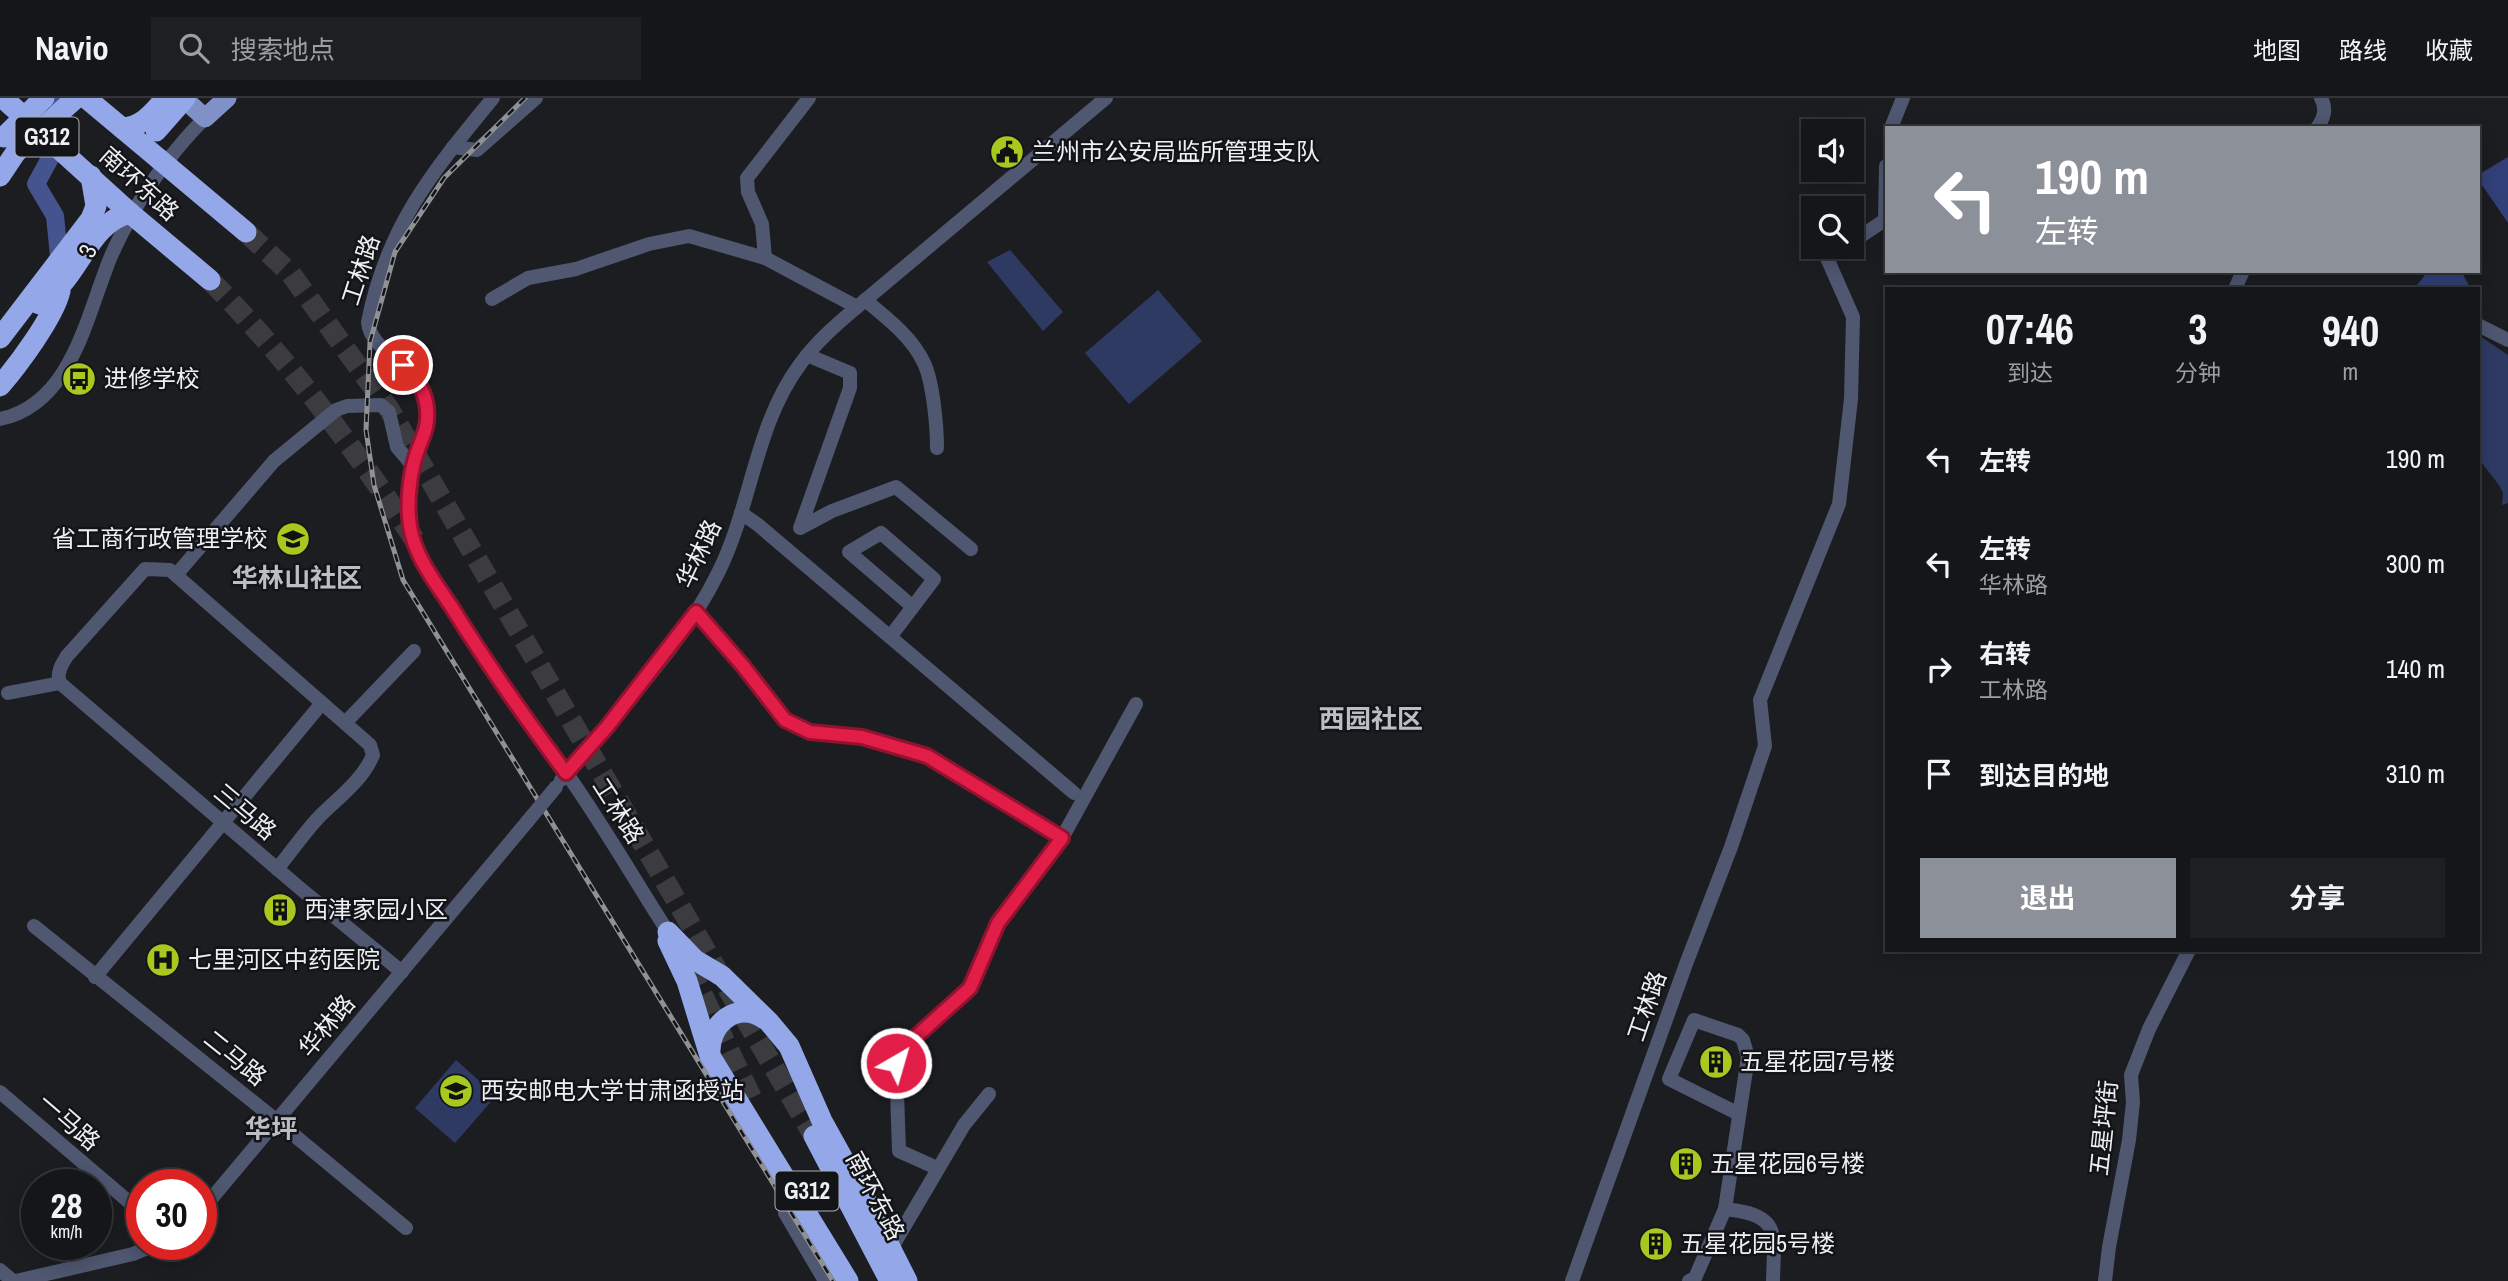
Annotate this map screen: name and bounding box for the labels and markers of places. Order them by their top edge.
public building icon: 兰州市公安局监所管理支队 [988,133,1026,171]
place label: 兰州市公安局监所管理支队 [1032,135,1320,167]
pin [373,335,433,395]
bus stop icon: 进修学校 [60,360,98,398]
place label: 进修学校 [104,362,200,394]
school or university icon: 省工商行政管理学校 [274,520,312,558]
place label: 省工商行政管理学校 [52,522,268,554]
building icon: 西津家园小区 [261,891,299,929]
place label: 西津家园小区 [304,893,448,925]
hospital icon: 七里河区中药医院 [144,941,182,979]
place label: 七里河区中药医院 [188,943,380,975]
building icon: 五星花园7号楼 [1697,1043,1735,1081]
place label: 五星花园7号楼 [1740,1045,1895,1077]
school or university icon: 西安邮电大学甘肃函授站 [437,1072,475,1110]
place label: 西安邮电大学甘肃函授站 [480,1074,744,1106]
building icon: 五星花园6号楼 [1667,1145,1705,1183]
place label: 五星花园6号楼 [1710,1147,1865,1179]
building icon: 五星花园5号楼 [1637,1225,1675,1263]
place label: 五星花园5号楼 [1680,1227,1835,1259]

